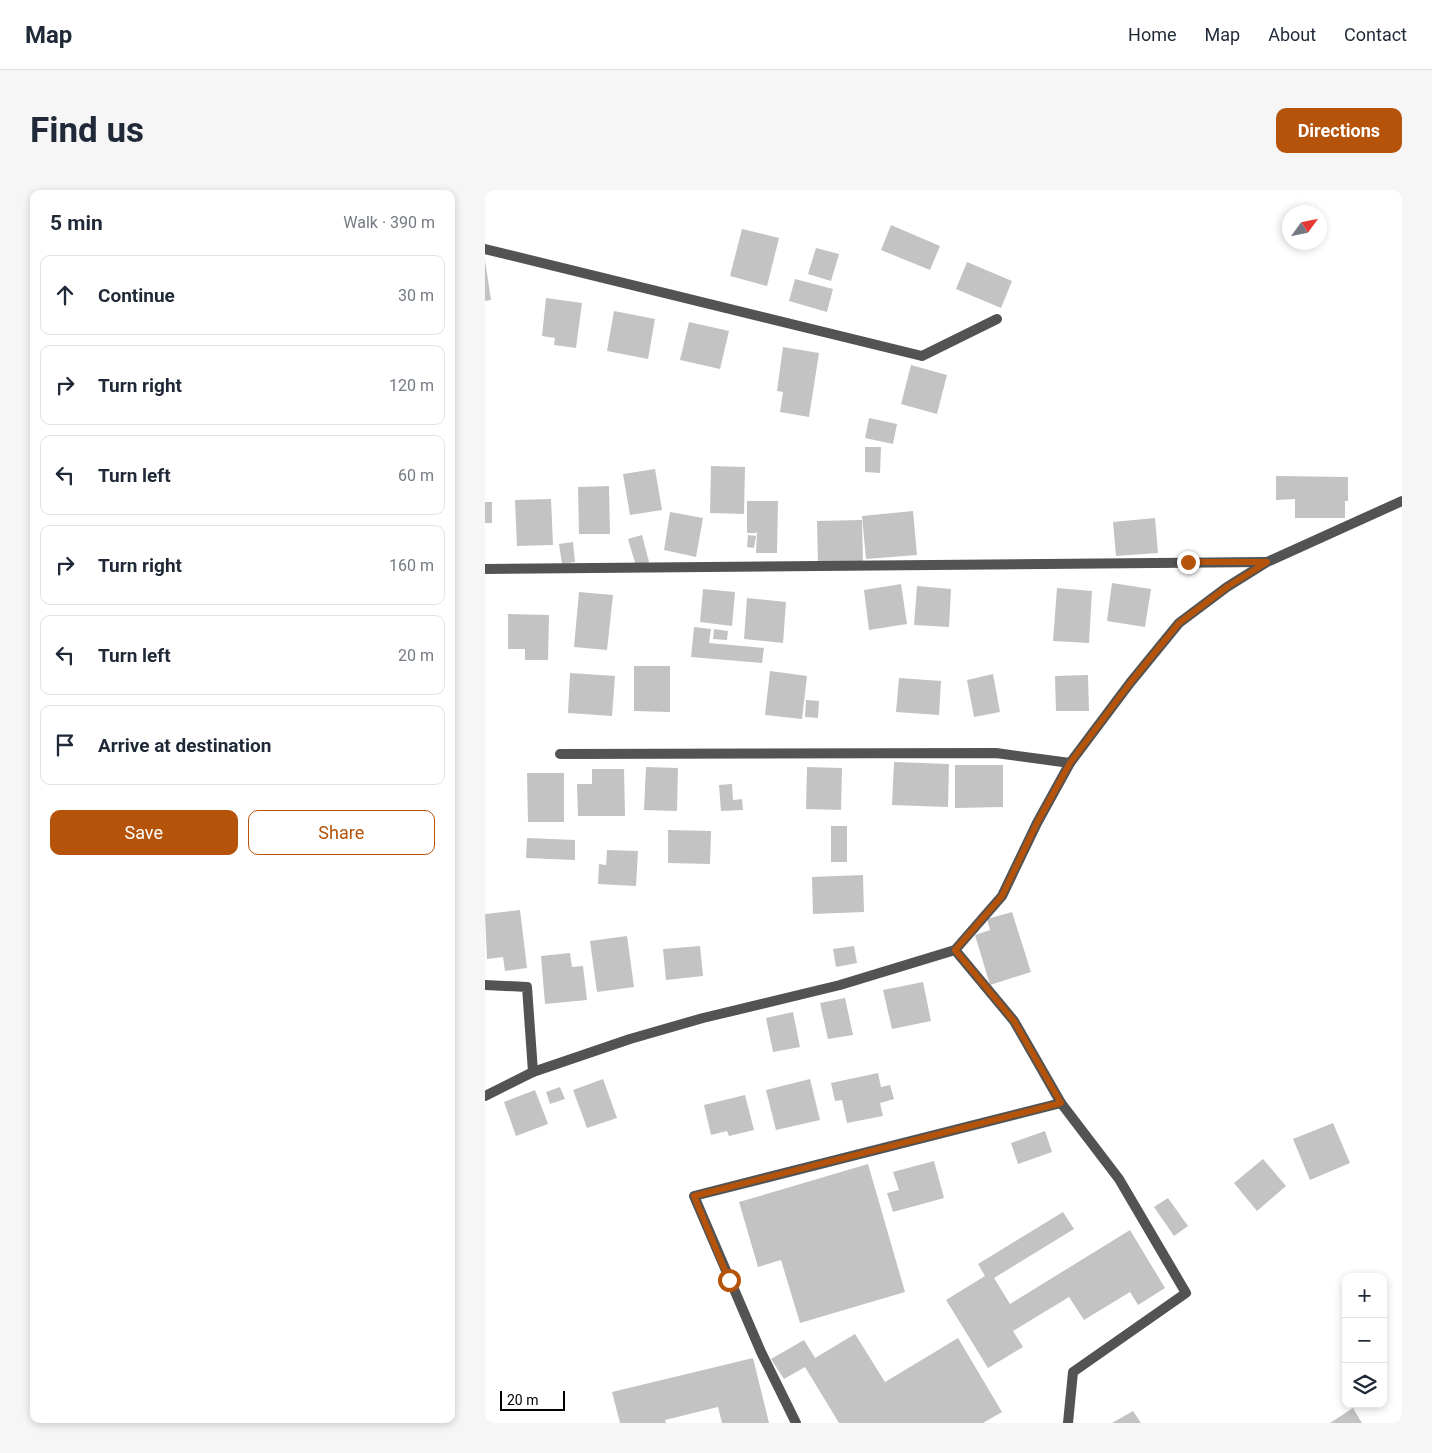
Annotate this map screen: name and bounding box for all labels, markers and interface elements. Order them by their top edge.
text: Map [25,21,72,49]
text: Home [1128,24,1177,45]
text: Map [1205,24,1240,45]
text: About [1268,24,1316,45]
text: Contact [1344,24,1407,45]
button: Directions [1276,108,1402,153]
text: Find us [30,110,144,151]
north arrow [1282,205,1327,250]
text: 5 min [50,211,103,235]
text: Walk · 390 m [343,213,435,232]
icon: ahead [51,281,79,309]
text: Continue [98,284,175,307]
text: 30 m [398,286,434,305]
icon: right [51,371,79,399]
text: Turn right [98,374,182,397]
text: 120 m [389,376,434,395]
icon: left [51,461,79,489]
text: Turn left [98,464,171,487]
text: 60 m [398,466,434,485]
icon: right [51,551,79,579]
route end [1177,551,1200,574]
text: Turn right [98,554,182,577]
text: 160 m [389,556,434,575]
icon: left [51,641,79,669]
text: Turn left [98,644,171,667]
text: 20 m [398,646,434,665]
icon: arrive [51,731,79,759]
text: Arrive at destination [98,734,271,757]
button: Save [50,810,238,855]
button: Share [248,810,435,855]
route start [718,1269,741,1292]
map controls [1342,1273,1387,1408]
button: + [1342,1273,1387,1318]
button: − [1342,1318,1387,1363]
button: layers [1342,1363,1387,1408]
scale bar [500,1388,565,1411]
text: 20 m [507,1392,539,1408]

